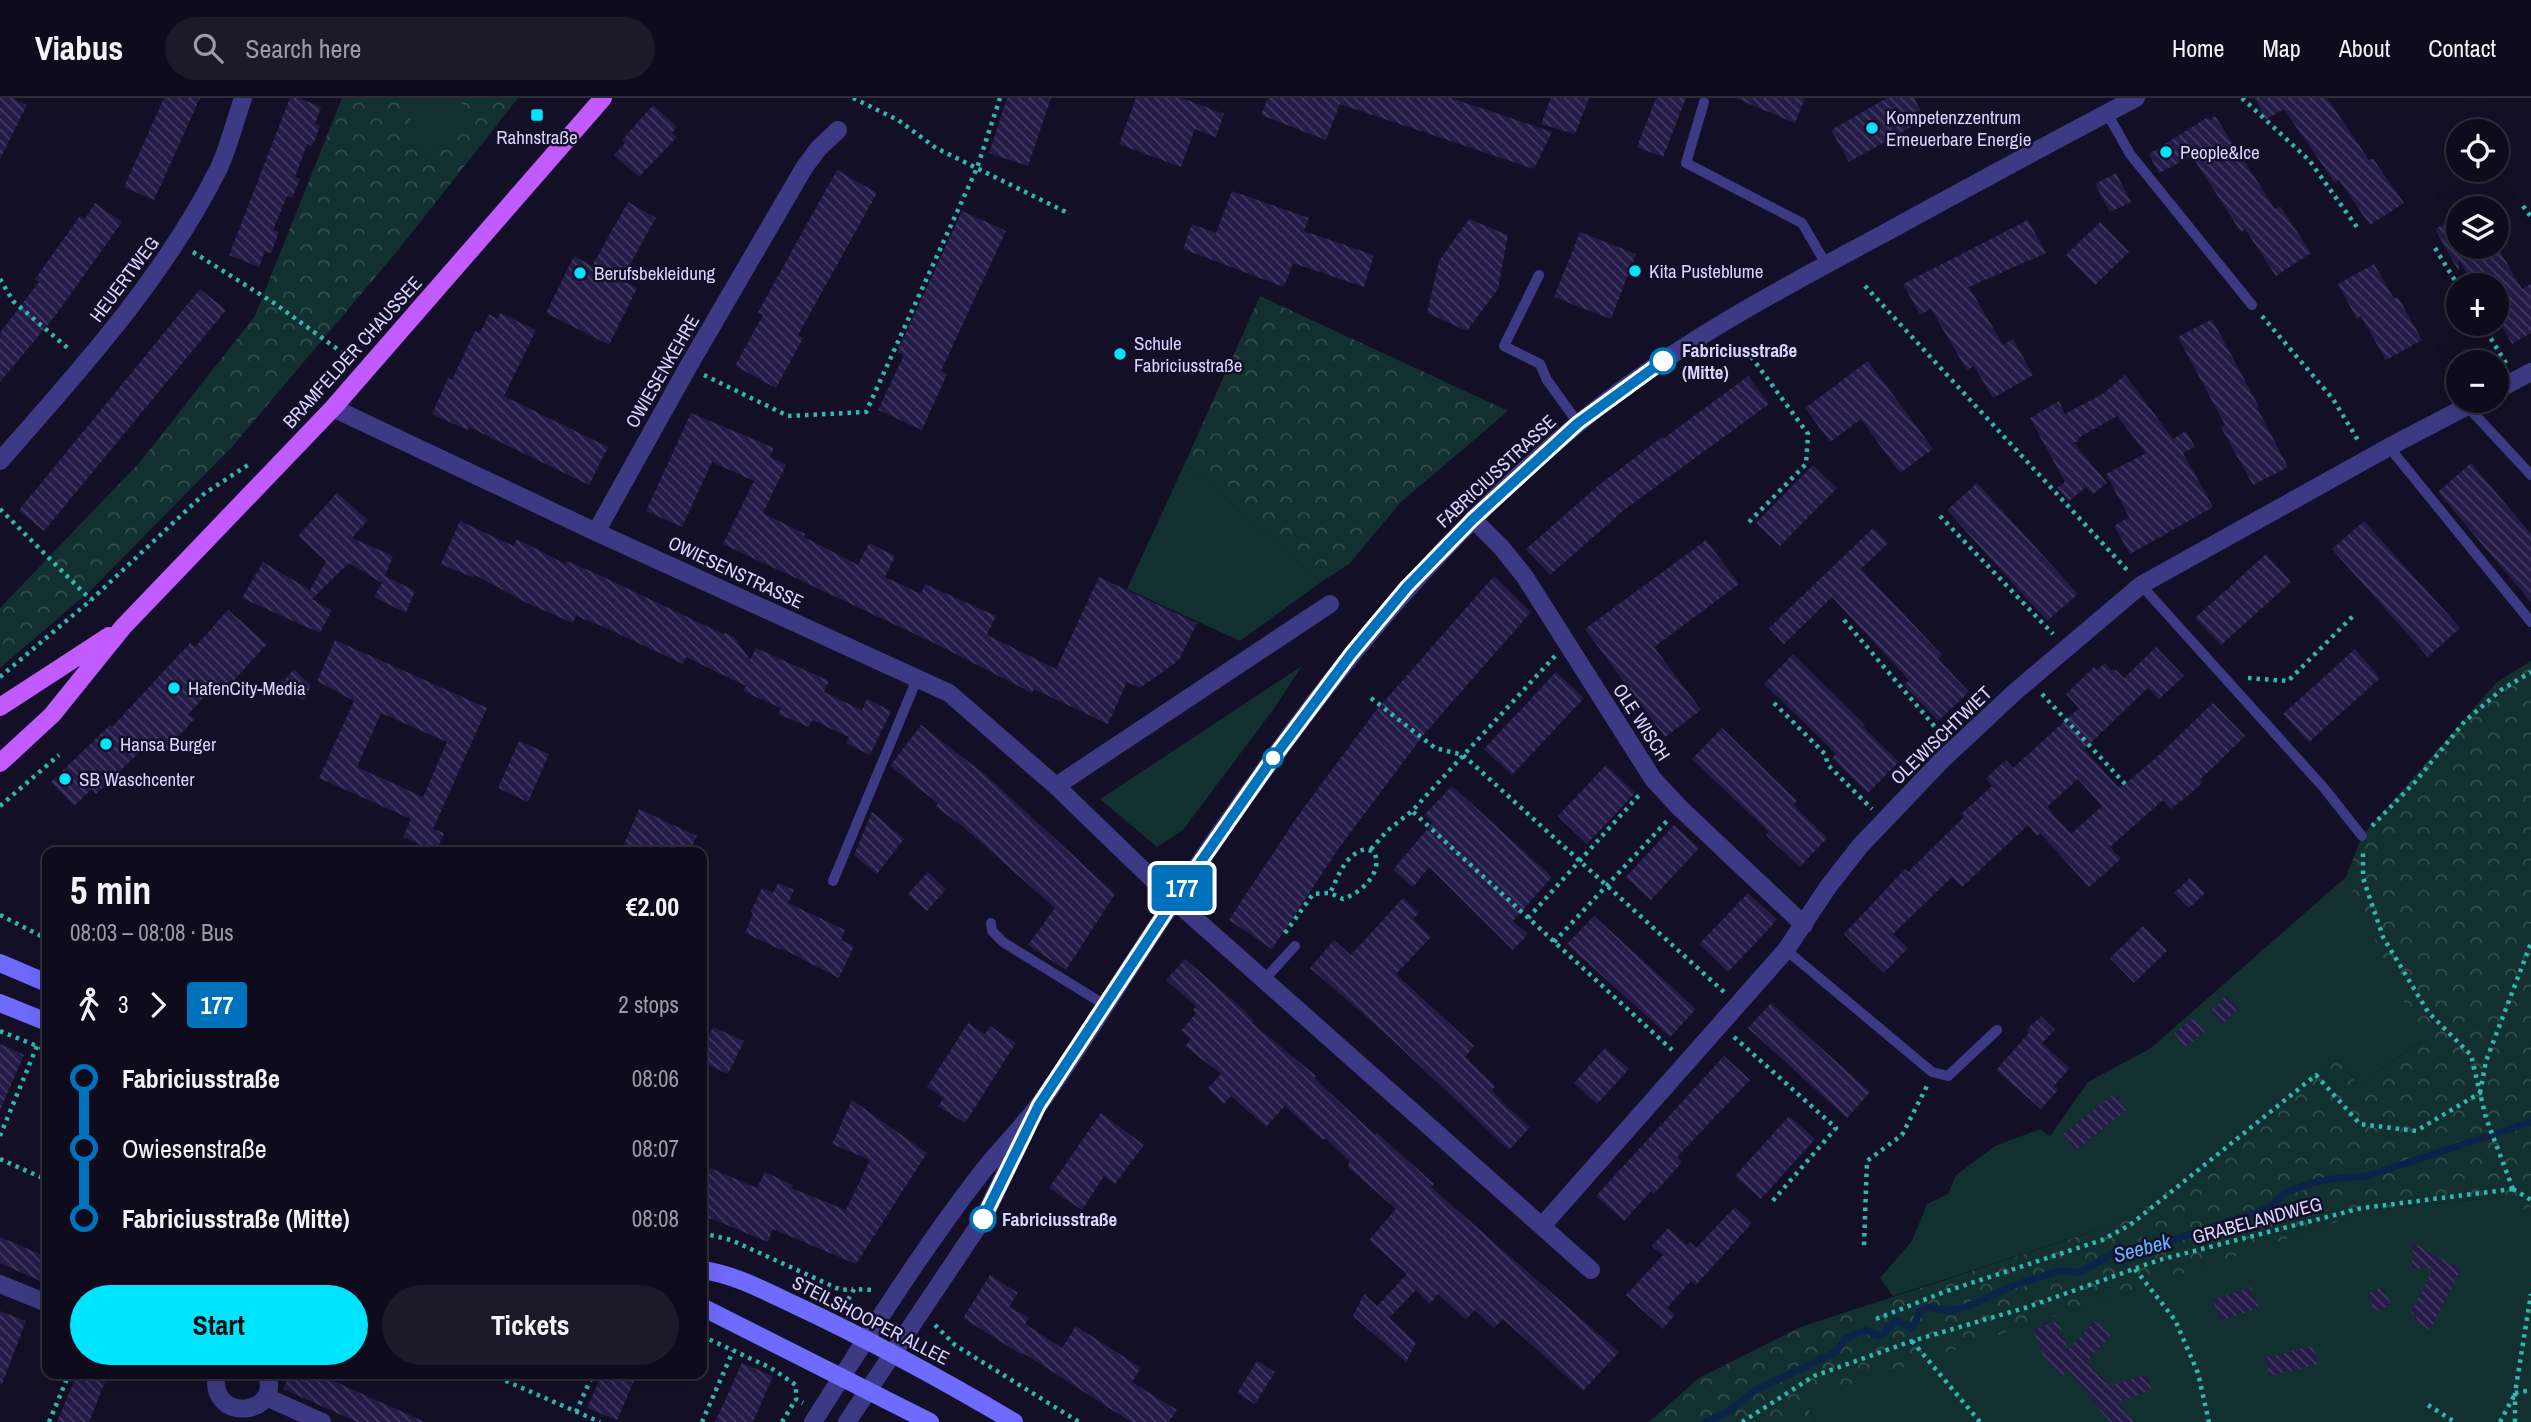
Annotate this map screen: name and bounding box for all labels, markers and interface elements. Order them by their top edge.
search box [165,17,655,80]
text: Viabus [35,26,123,70]
icon: search [189,29,227,67]
text: Search here [245,31,361,66]
text: Home [2172,32,2224,64]
text: Map [2262,32,2301,64]
text: About [2339,32,2390,64]
text: Contact [2428,32,2496,64]
place label: Kompetenzzentrum Erneuerbare Energie [1886,104,2032,152]
marker: Rahnstraße [529,107,545,123]
map controls [2446,119,2509,413]
button: locate [2446,119,2509,182]
marker: Kompetenzzentrum Erneuerbare Energie [1864,120,1880,136]
place label: Rahnstraße [496,124,578,150]
place label: People&Ice [2180,139,2260,165]
marker: People&Ice [2158,144,2174,160]
button: layers [2446,196,2509,259]
street label: HEUERTWEG [83,231,165,327]
place label: Kita Pusteblume [1649,258,1763,284]
place label: Berufsbekleidung [594,260,716,286]
marker: Kita Pusteblume [1627,263,1643,279]
marker: Berufsbekleidung [572,265,588,281]
street label: BRAMFELDER CHAUSSEE [277,270,427,434]
button: + [2446,273,2509,336]
street label: OWIESENKEHRE [619,309,705,433]
place label: Schule Fabriciusstraße [1134,330,1242,378]
place label: Fabriciusstraße (Mitte) [1682,337,1798,385]
marker: Schule Fabriciusstraße [1112,346,1128,362]
marker: Fabriciusstraße (Mitte) [1650,348,1676,374]
button: − [2446,350,2509,413]
street label: FABRICIUSSTRASSE [1430,409,1562,533]
street label: OWIESENSTRASSE [664,529,808,615]
place label: HafenCity-Media [188,675,306,701]
street label: OLE WISCH [1607,678,1677,766]
marker: HafenCity-Media [166,680,182,696]
street label: OLEWISCHTWIET [1885,680,1998,790]
place label: Hansa Burger [120,731,217,757]
marker: Hansa Burger [98,736,114,752]
unlabelled marker [1263,748,1283,768]
place label: SB Waschcenter [79,766,195,792]
marker: SB Waschcenter [57,771,73,787]
text: 5 min [70,865,151,916]
line badge: 177 [1142,865,1222,911]
text: 177 [1166,872,1198,904]
text: €2.00 [626,889,679,924]
text: 08:03 – 08:08 · Bus [70,917,234,948]
icon: walk [70,986,108,1024]
icon: forward [139,986,177,1024]
text: 3 [118,989,129,1020]
text: 177 [201,989,233,1021]
text: 2 stops [618,989,679,1020]
text: Fabriciusstraße [122,1061,280,1096]
text: 08:06 [632,1063,679,1094]
text: Owiesenstraße [122,1131,267,1166]
text: 08:07 [632,1133,679,1164]
street label: GRABELANDWEG [2189,1190,2325,1250]
text: Fabriciusstraße (Mitte) [122,1201,350,1236]
text: 08:08 [632,1203,679,1234]
marker: Fabriciusstraße [970,1206,996,1232]
place label: Fabriciusstraße [1002,1206,1118,1232]
water label: Seebek [2110,1226,2175,1270]
street label: STEILSHOOPER ALLEE [788,1269,954,1371]
button: Start [70,1285,368,1365]
button: Tickets [382,1285,679,1365]

